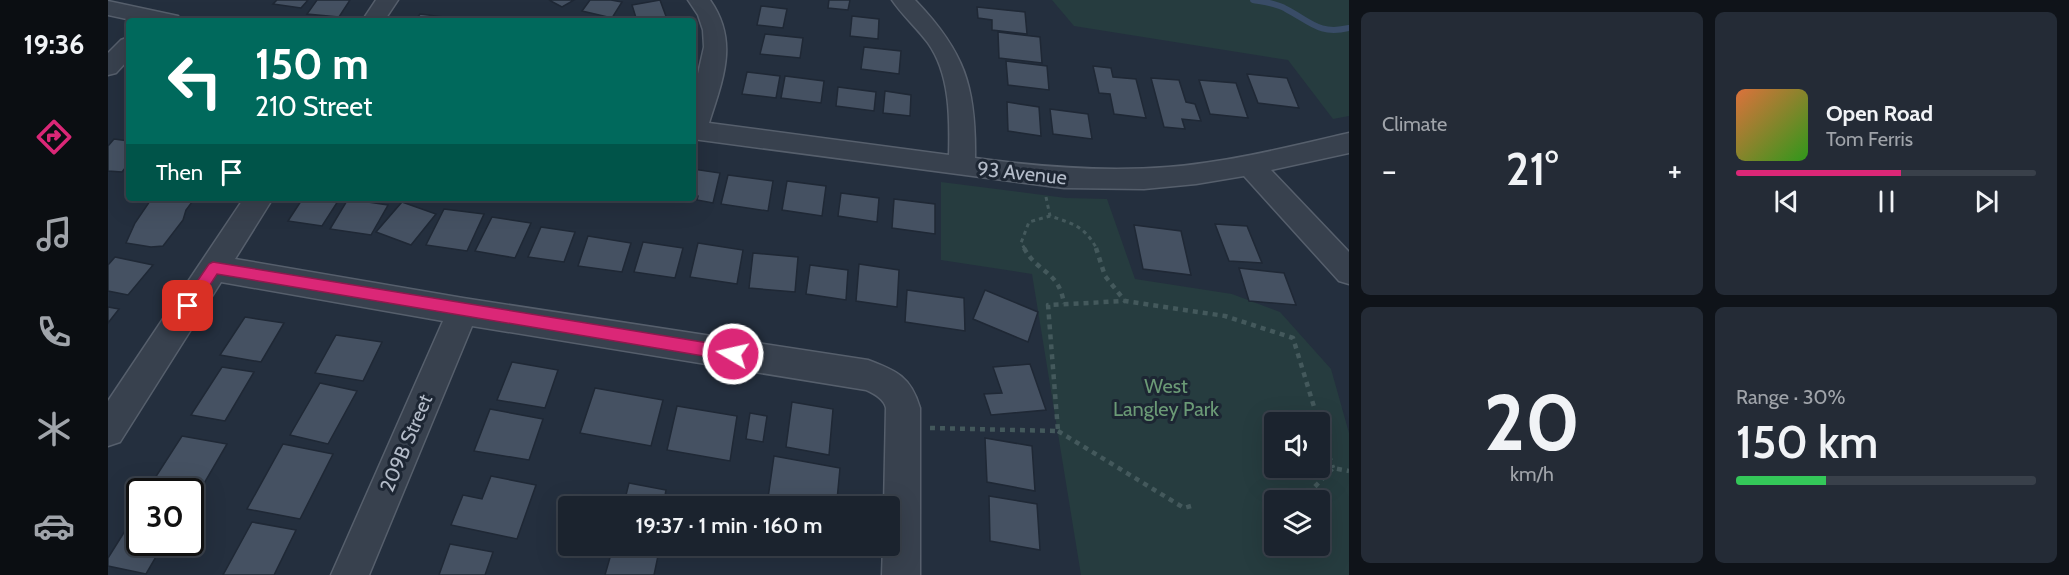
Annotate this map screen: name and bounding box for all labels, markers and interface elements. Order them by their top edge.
text: 19:36 [24,28,84,61]
text: 150 m [255,38,369,90]
icon: left [156,42,234,120]
text: 210 Street [255,90,372,123]
text: Open Road [1826,100,1933,127]
text: Climate [1382,112,1447,136]
icon: directions [33,116,75,158]
text: Tom Ferris [1826,127,1913,151]
text: 21° [1506,142,1558,196]
text: − [1382,150,1397,190]
text: + [1667,150,1682,190]
icon: arrive [215,156,248,189]
street label: 93 Avenue [976,156,1068,190]
text: Then [156,159,203,186]
icon: previous [1770,185,1803,218]
icon: pause [1870,185,1903,218]
icon: next [1970,185,2003,218]
icon: music [33,213,75,255]
pin [162,280,213,331]
icon: arrive [171,289,204,322]
icon: phone [33,311,75,353]
position arrow [701,322,765,386]
park label: West Langley Park [1113,374,1219,421]
text: 20 [1484,375,1580,470]
text: Range · 30% [1736,385,1845,409]
street label: 209B Street [375,390,437,495]
icon: climate [33,408,75,450]
map controls [1264,412,1330,556]
button: sound [1264,412,1330,478]
text: 150 km [1736,415,1878,469]
text: km/h [1510,462,1554,486]
speed limit sign: 30 [126,478,204,556]
button: layers [1264,490,1330,556]
icon: car [33,505,75,547]
text: 19:37 · 1 min · 160 m [635,512,823,539]

